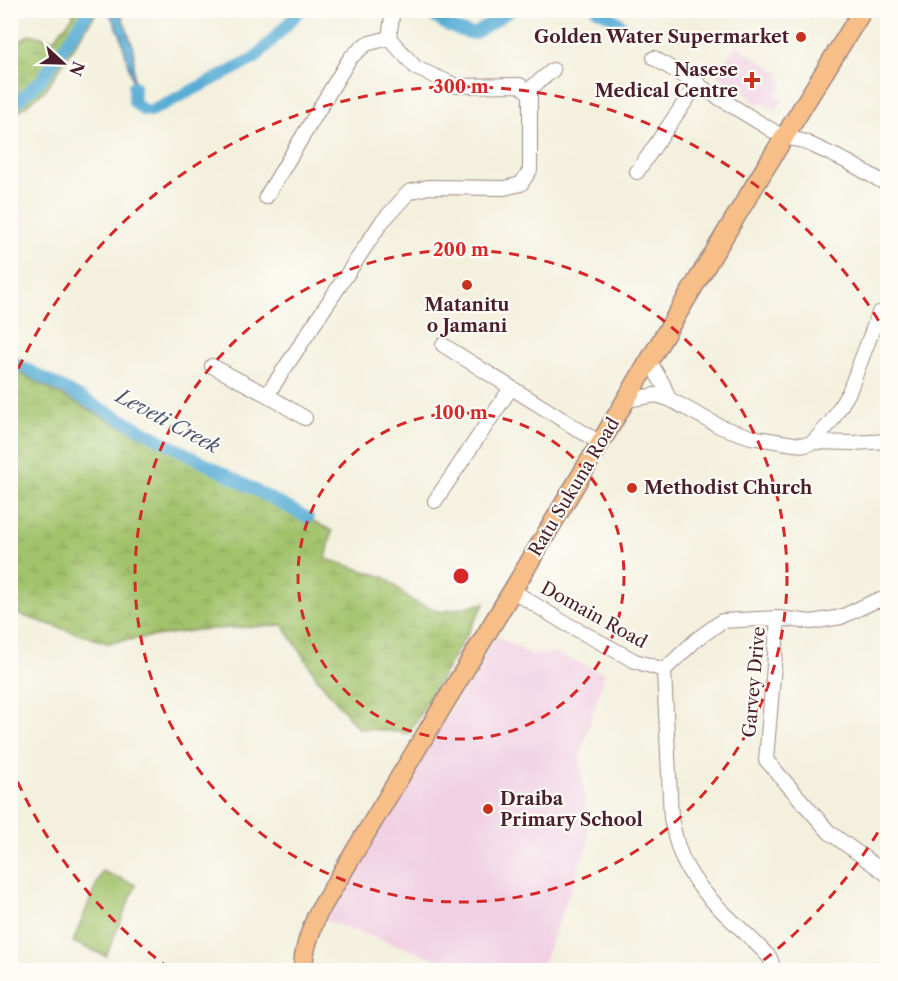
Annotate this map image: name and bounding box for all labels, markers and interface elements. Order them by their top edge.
place label: Golden Water Supermarket [534,26,790,48]
marker: Golden Water Supermarket [794,30,808,44]
north arrow [33,33,93,93]
text: N [65,58,89,79]
place label: Nasese Medical Centre [595,59,738,102]
marker: Nasese Medical Centre [743,71,761,89]
text: 300 m [433,76,489,98]
text: 200 m [433,239,489,261]
marker: Matanitu o Jamani [460,278,474,292]
place label: Matanitu o Jamani [425,294,510,337]
water label: Leveti Creek [110,383,224,459]
text: 100 m [434,402,488,424]
street label: Ratu Sukuna Road [524,414,624,560]
place label: Methodist Church [644,477,813,499]
marker: Methodist Church [625,481,639,495]
centre of rings [451,566,471,586]
street label: Domain Road [537,577,651,653]
street label: Garvey Drive [738,625,770,739]
place label: Draiba Primary School [500,788,643,831]
marker: Draiba Primary School [481,802,495,816]

